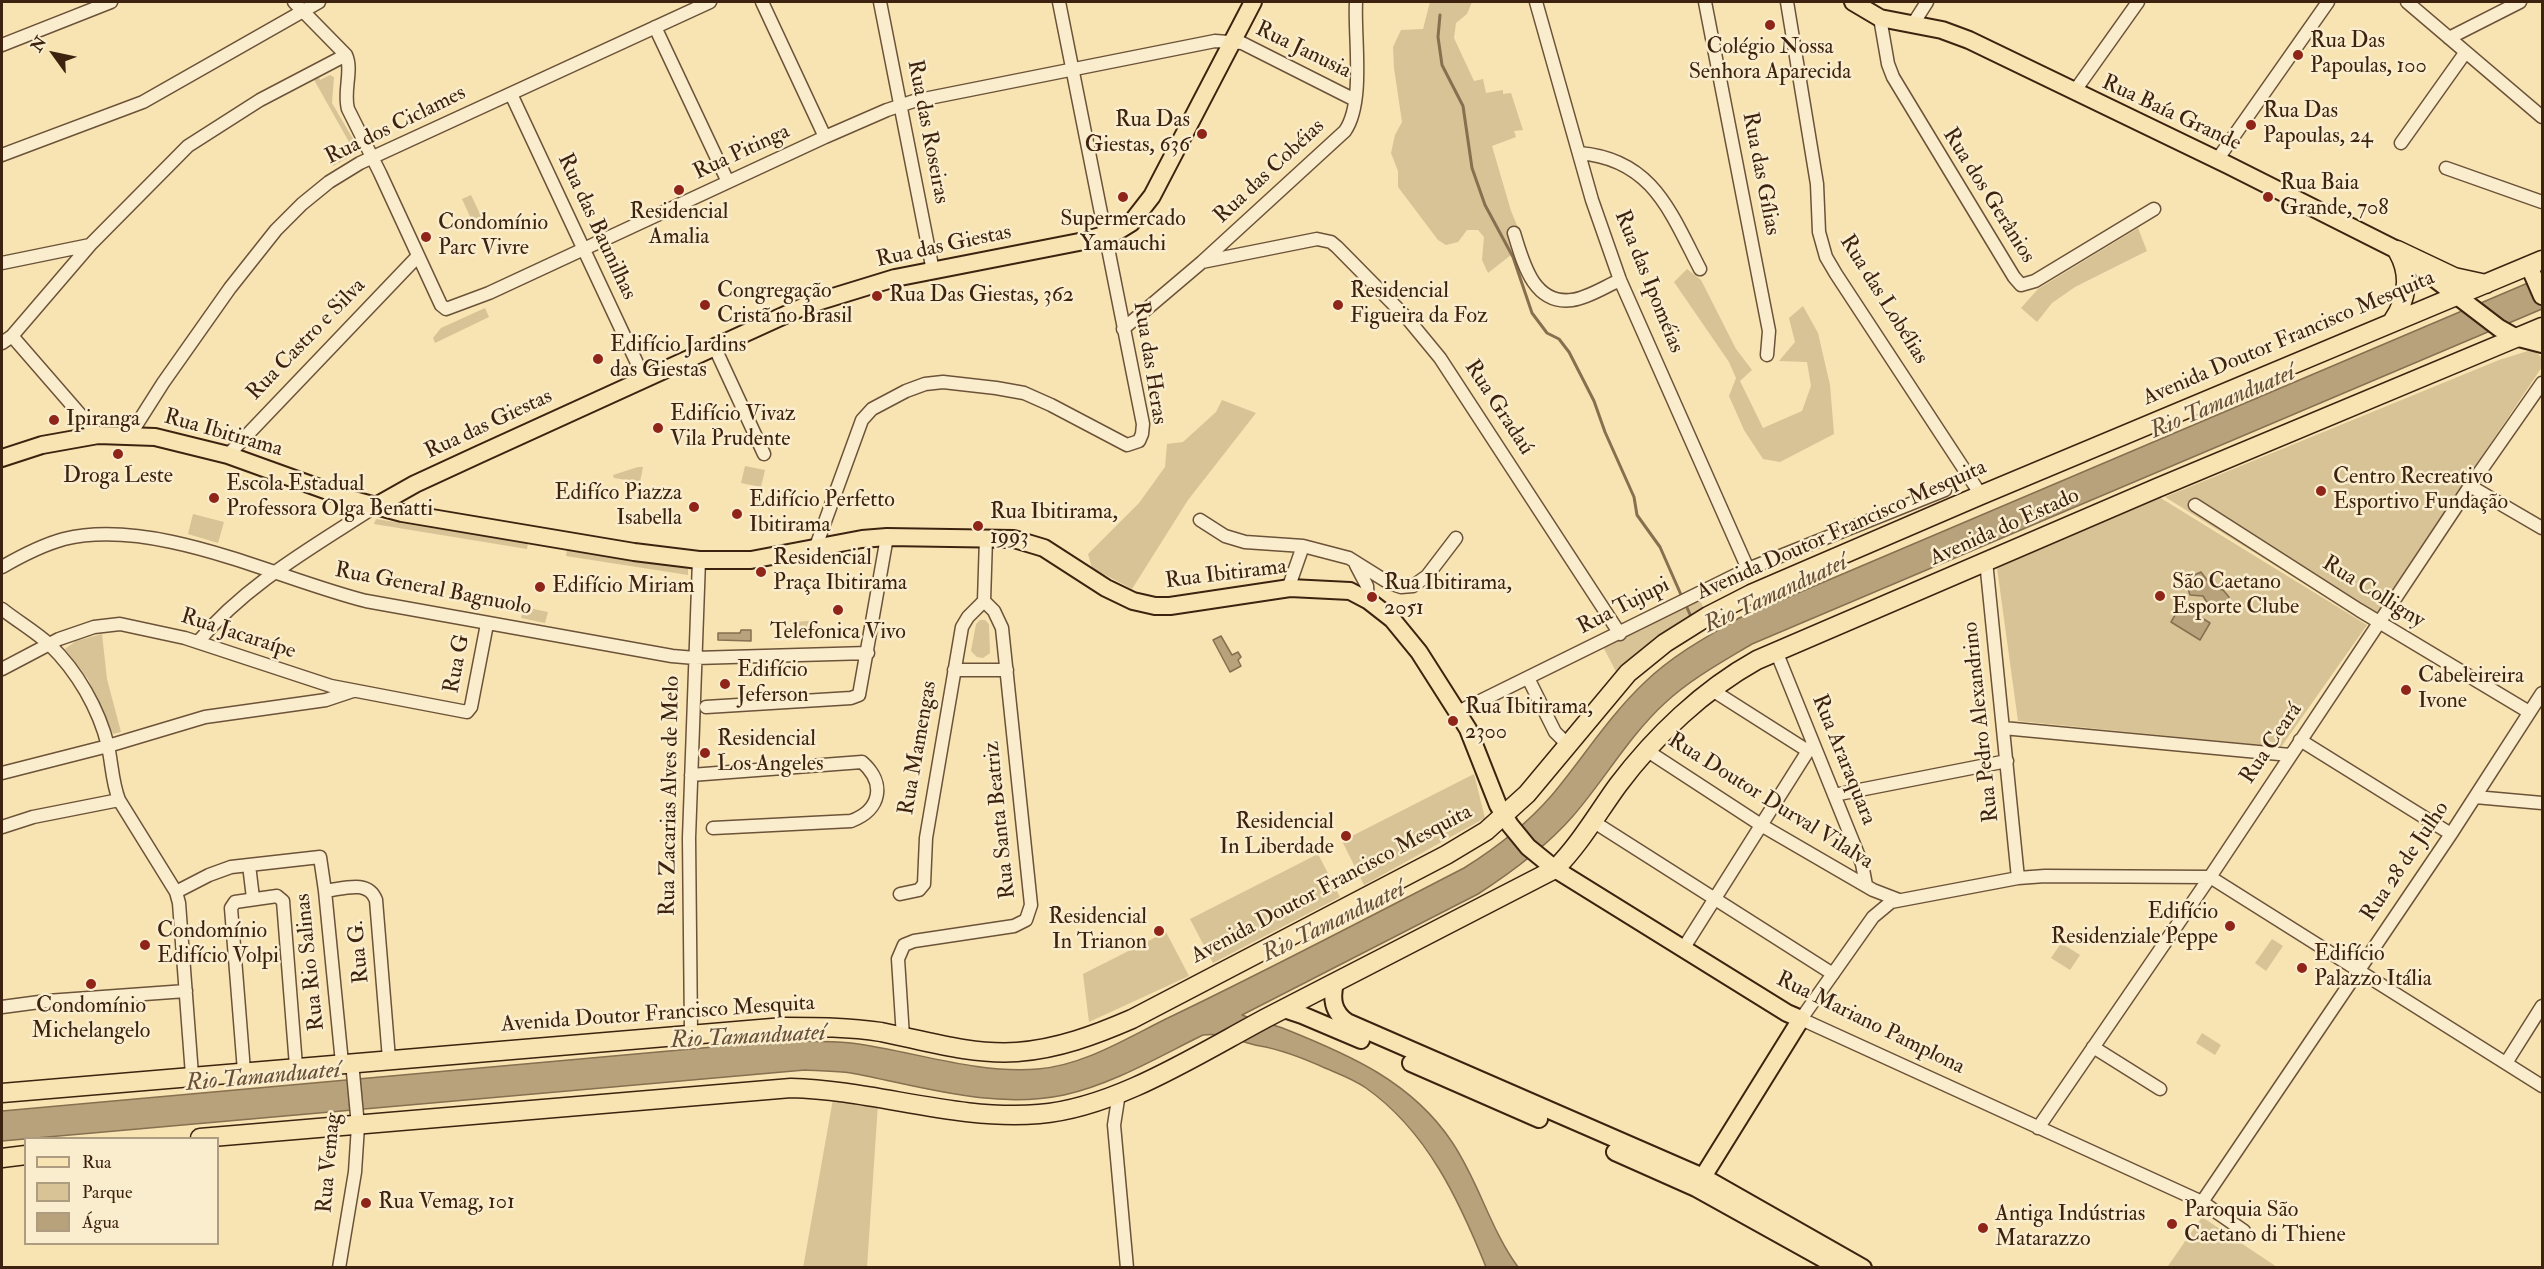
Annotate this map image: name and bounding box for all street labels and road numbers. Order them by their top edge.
street label: Rua Janusia [1251,17,1355,85]
street label: Rua das Roseiras [900,58,954,206]
street label: Rua Baía Grande [2097,70,2245,158]
street label: Rua dos Ciclames [321,81,471,171]
street label: Rua das Gílias [1735,110,1785,238]
street label: Rua das Cobéias [1209,114,1331,230]
street label: Rua Pitinga [690,119,794,187]
street label: Rua dos Gerânios [1936,124,2040,268]
street label: Rua das Baunilhas [551,150,641,304]
street label: Rua das Ipoméias [1607,207,1689,357]
street label: Rua das Giestas [874,220,1014,274]
street label: Rua das Lobélias [1833,231,1933,369]
street label: Avenida Doutor Francisco Mesquita [2139,265,2439,413]
street label: Rua Castro e Silva [242,273,372,407]
street label: Rua das Heras [1126,300,1172,426]
street label: Rua Gradaú [1458,356,1538,460]
street label: Rua das Giestas [421,384,557,466]
street label: Rua Ibitirama [161,404,285,464]
street label: Avenida Doutor Francisco Mesquita [1693,455,1991,607]
street label: Avenida do Estado [1926,483,2084,573]
street label: Rua Colligny [2317,551,2429,635]
street label: Rua Ibitirama [1164,554,1288,596]
street label: Rua General Bagnuolo [332,558,534,622]
street label: Rua Tujupi [1574,573,1674,641]
street label: Rua Jacaraípe [177,604,299,666]
street label: Rua Pedro Alexandrino [1958,620,2006,824]
street label: Rua G [439,632,477,696]
street label: Rua Zacarias Alves de Melo [656,676,686,916]
street label: Rua Mamengas [894,679,944,817]
street label: Rua Araraquara [1805,691,1881,829]
street label: Rua Ceará [2235,698,2309,790]
street label: Rua Doutor Durval Vilalva [1662,728,1878,876]
street label: Rua Santa Beatriz [980,740,1022,900]
street label: Rua 28 de Julho [2356,797,2456,927]
street label: Avenida Doutor Francisco Mesquita [1187,800,1477,970]
street label: Rua Rio Salinas [291,892,331,1032]
street label: Rua G. [344,919,376,985]
street label: Rua Mariano Pamplona [1772,967,1968,1081]
street label: Avenida Doutor Francisco Mesquita [500,991,816,1039]
street label: Rua Vemag [312,1112,348,1214]

